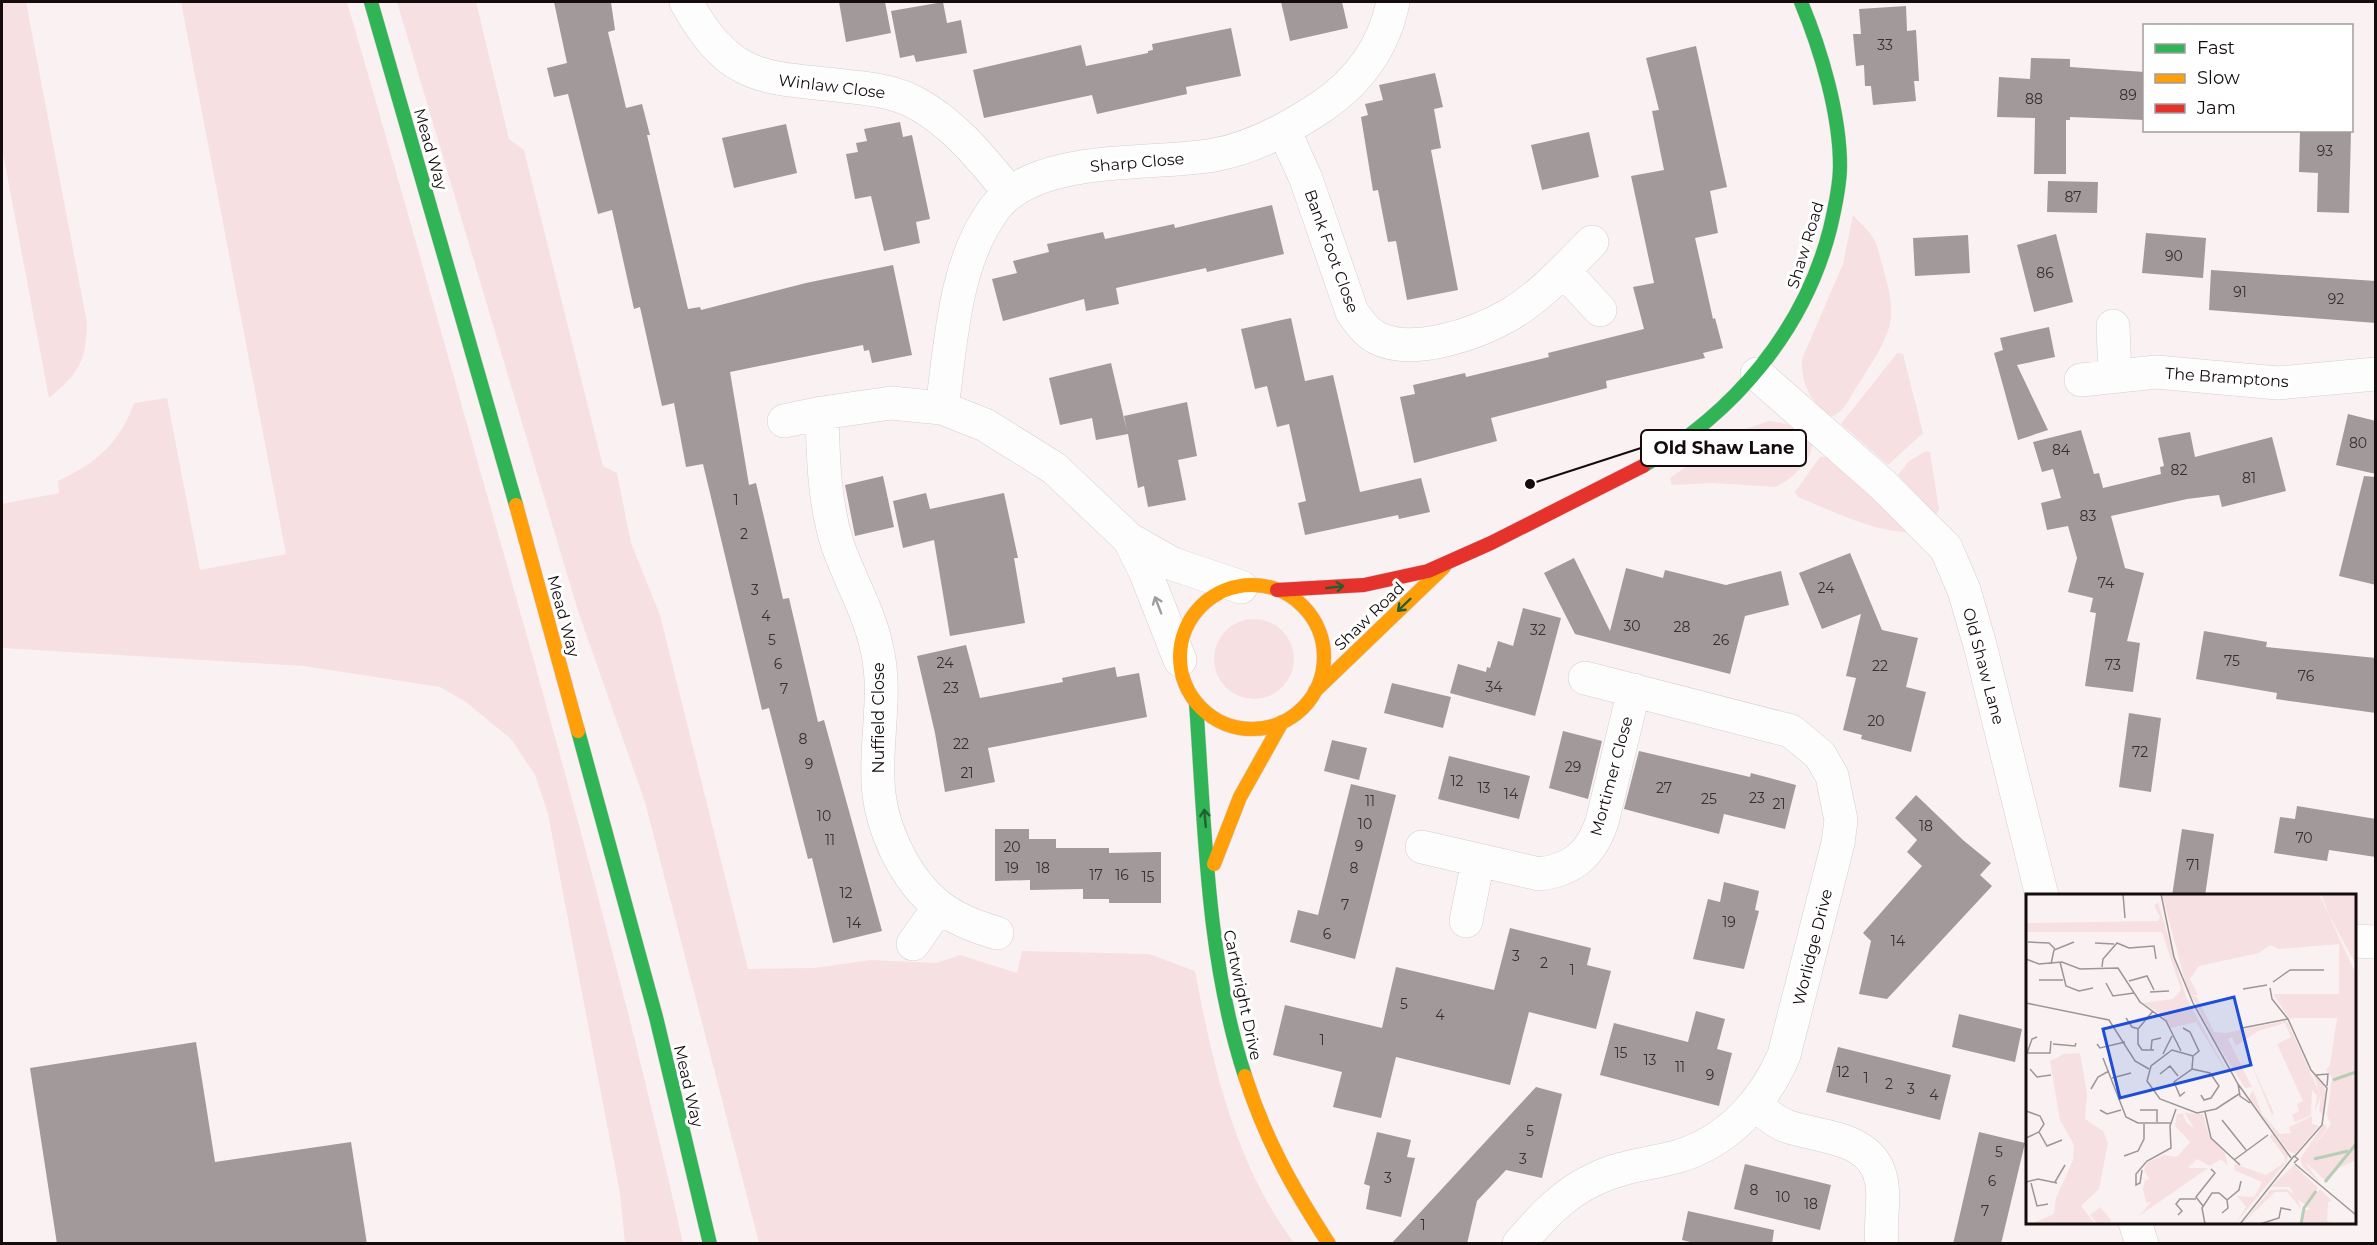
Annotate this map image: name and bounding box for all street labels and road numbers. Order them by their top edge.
street label: Winlaw Close [777,71,887,102]
street label: Mead Way [410,106,451,192]
street label: Sharp Close [1089,149,1185,176]
street label: Bank Foot Close [1300,187,1363,315]
street label: Shaw Road [1783,199,1828,291]
street label: The Bramptons [2165,364,2290,391]
street label: Mead Way [543,573,584,659]
street label: Shaw Road [1330,578,1408,654]
street label: Old Shaw Lane [1959,606,2008,727]
street label: Nuffield Close [869,662,888,774]
street label: Mortimer Close [1586,714,1637,838]
street label: Worlidge Drive [1789,887,1836,1007]
street label: Cartwright Drive [1219,928,1266,1062]
street label: Mead Way [670,1043,707,1129]

